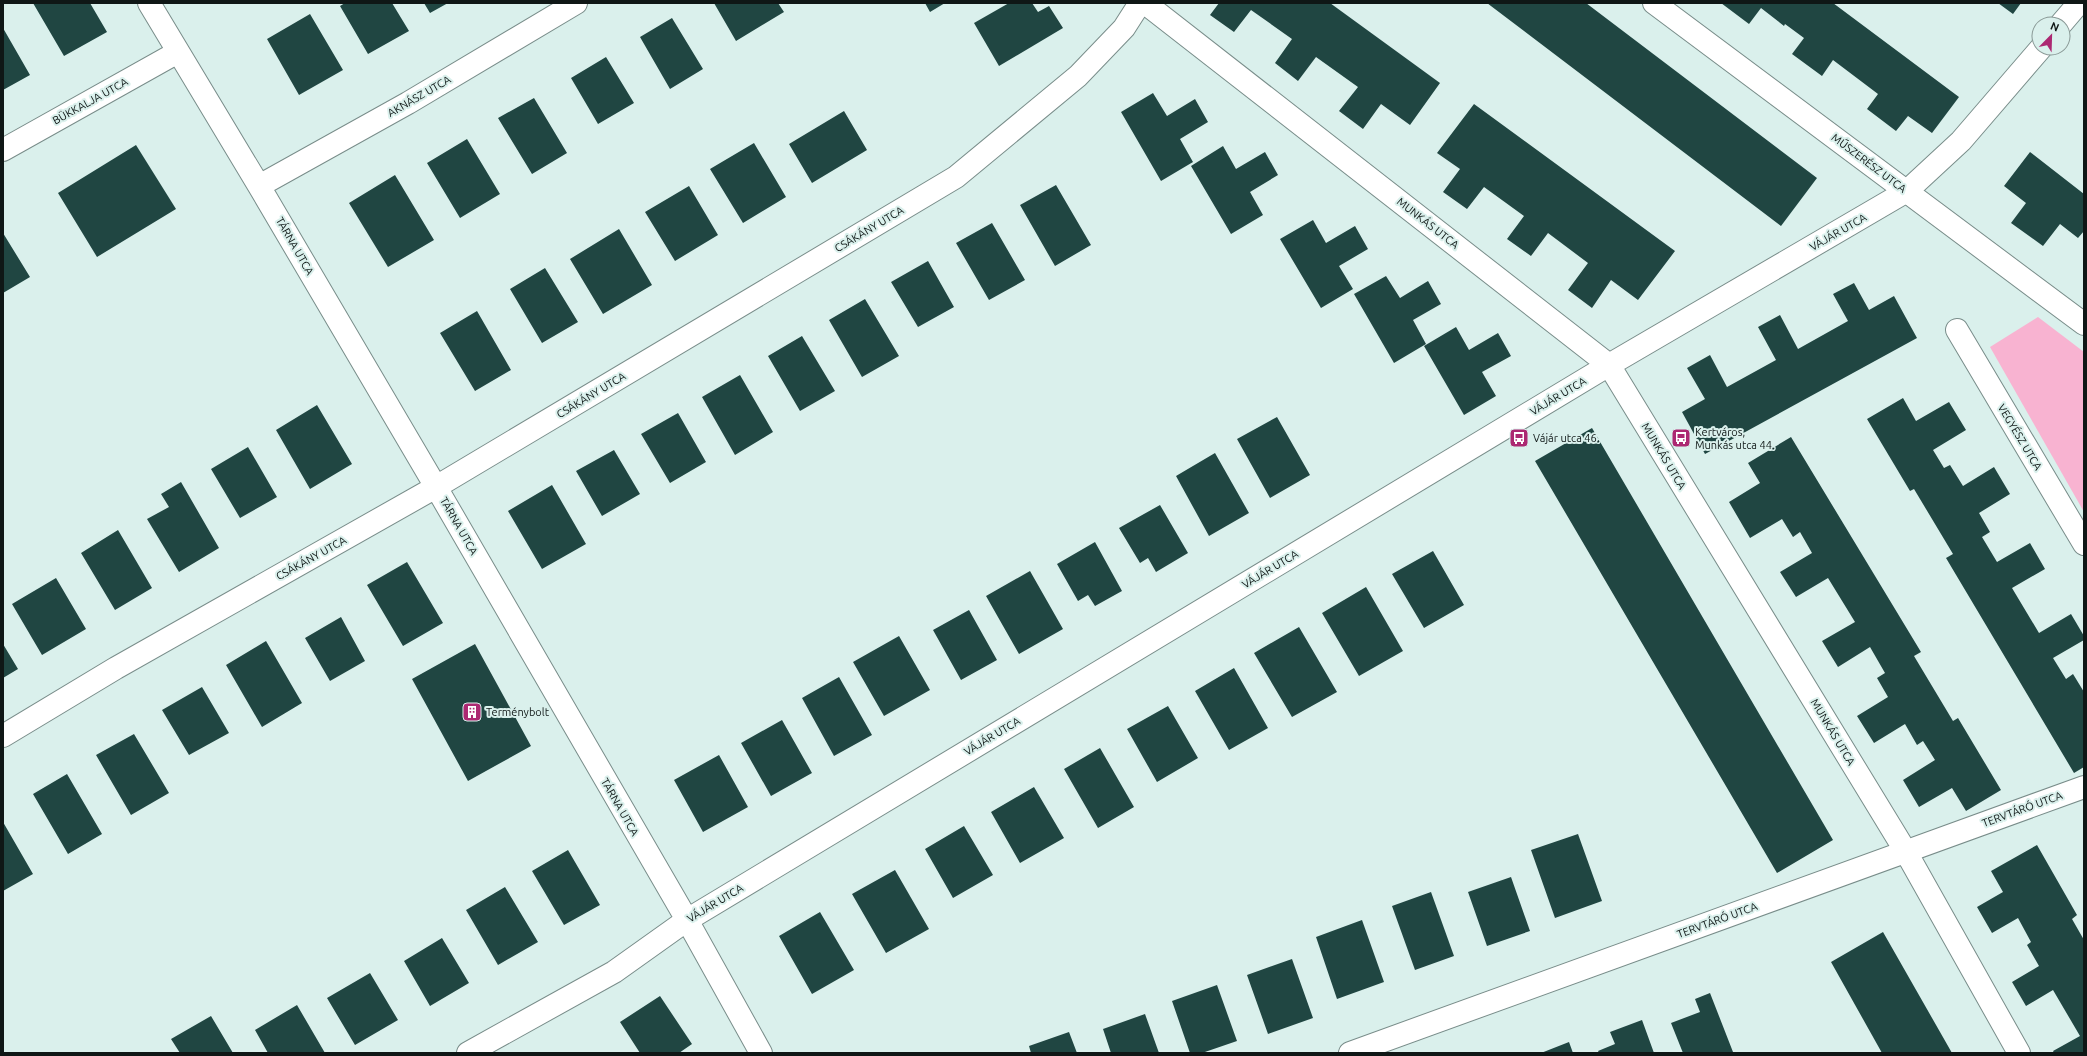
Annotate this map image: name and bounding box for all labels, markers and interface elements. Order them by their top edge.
north arrow [2031,16,2071,56]
text: N [2049,20,2061,34]
street label: AKNÁSZ UTCA [385,72,454,119]
street label: BÜKKALJA UTCA [50,75,130,127]
street label: MŰSZERÉSZ UTCA [1829,130,1910,195]
street label: MUNKÁS UTCA [1395,194,1463,251]
street label: CSÁKÁNY UTCA [832,202,906,254]
street label: VÁJÁR UTCA [1807,210,1869,253]
street label: TÁRNA UTCA [274,215,318,278]
street label: CSÁKÁNY UTCA [554,368,628,420]
street label: VÁJÁR UTCA [1527,373,1589,417]
street label: VEGYÉSZ UTCA [1996,401,2046,473]
street label: MUNKÁS UTCA [1639,420,1690,492]
place label: Kertváros, Munkás utca 44. [1695,426,1775,451]
bus stop icon: Vájár utca 46. [1508,427,1530,449]
bus stop icon: Kertváros, Munkás utca 44. [1670,427,1692,449]
place label: Vájár utca 46. [1533,432,1599,444]
street label: TÁRNA UTCA [438,495,482,558]
street label: CSÁKÁNY UTCA [273,532,349,582]
street label: VÁJÁR UTCA [1239,546,1301,590]
street label: MUNKÁS UTCA [1808,696,1859,768]
building icon: Terménybolt [461,701,483,723]
place label: Terménybolt [486,706,550,718]
street label: VÁJÁR UTCA [961,713,1023,757]
street label: TÁRNA UTCA [599,776,643,839]
street label: TERVTÁRÓ UTCA [1980,788,2065,829]
street label: VÁJÁR UTCA [684,880,746,924]
street label: TERVTÁRÓ UTCA [1675,899,1760,940]

